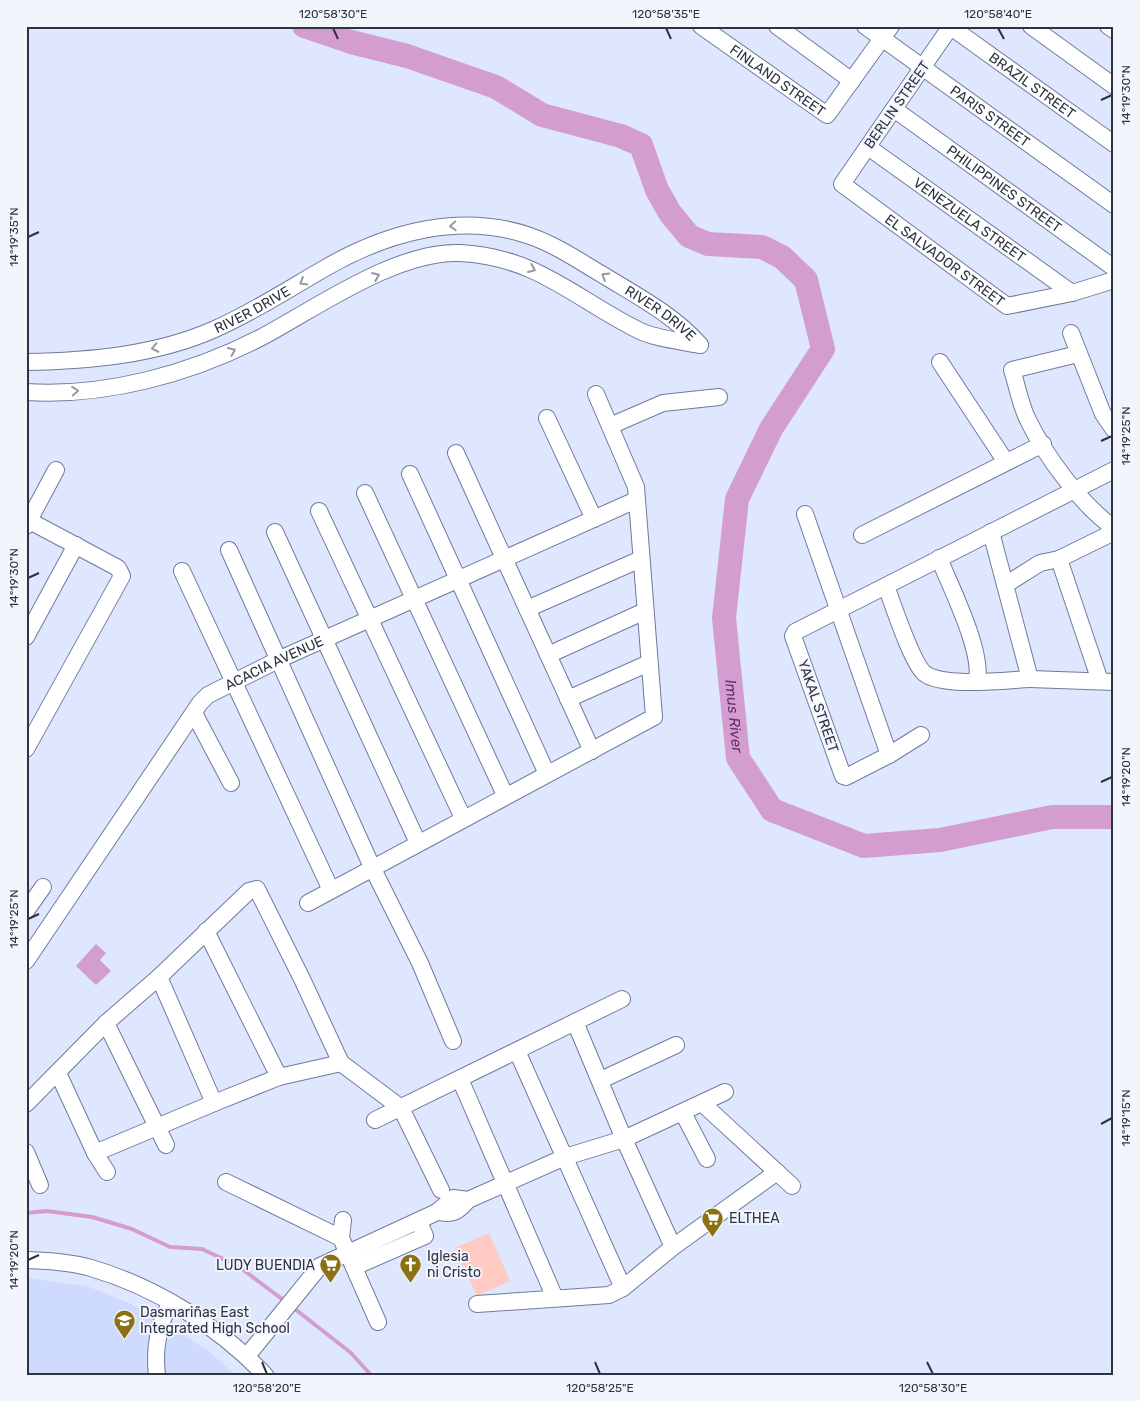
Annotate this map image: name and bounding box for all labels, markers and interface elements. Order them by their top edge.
text: 120°58'30"E [299,7,367,21]
text: 120°58'35"E [632,7,700,21]
text: 120°58'40"E [964,7,1032,21]
street label: FINLAND STREET [727,41,829,120]
street label: BRAZIL STREET [986,49,1079,122]
street label: BERLIN STREET [861,58,933,152]
text: 14°19'30"N [1119,65,1133,125]
street label: PARIS STREET [947,82,1033,150]
street label: PHILIPPINES STREET [943,141,1065,236]
street label: VENEZUELA STREET [910,174,1029,266]
text: 14°19'35"N [7,207,21,267]
street label: EL SALVADOR STREET [882,210,1008,310]
one-way arrow [449,220,457,231]
one-way arrow [527,262,536,273]
one-way arrow [371,271,380,282]
one-way arrow [601,273,610,282]
one-way arrow [299,275,308,285]
street label: RIVER DRIVE [212,282,293,337]
street label: RIVER DRIVE [622,282,700,344]
one-way arrow [151,342,160,353]
one-way arrow [227,347,236,358]
one-way arrow [71,385,79,396]
text: 14°19'25"N [1119,406,1133,466]
text: 14°19'30"N [7,548,21,608]
street label: ACACIA AVENUE [222,632,326,694]
street label: YAKAL STREET [794,657,842,755]
water label: Imus River [721,679,747,755]
text: 14°19'20"N [1119,747,1133,807]
text: 14°19'25"N [7,889,21,949]
text: 14°19'15"N [1119,1089,1133,1147]
supermarket icon: ELTHEA [701,1206,725,1237]
place label: ELTHEA [729,1210,780,1227]
text: 14°19'20"N [7,1230,21,1290]
place label: Iglesia ni Cristo [427,1248,481,1281]
church icon: Iglesia ni Cristo [399,1252,423,1283]
supermarket icon: LUDY BUENDIA [319,1253,343,1284]
place label: LUDY BUENDIA [216,1257,316,1274]
place label: Dasmariñas East Integrated High School [140,1304,290,1337]
school or university icon: Dasmariñas East Integrated High School [112,1308,136,1339]
text: 120°58'20"E [233,1381,301,1395]
text: 120°58'25"E [566,1381,634,1395]
text: 120°58'30"E [899,1381,967,1395]

